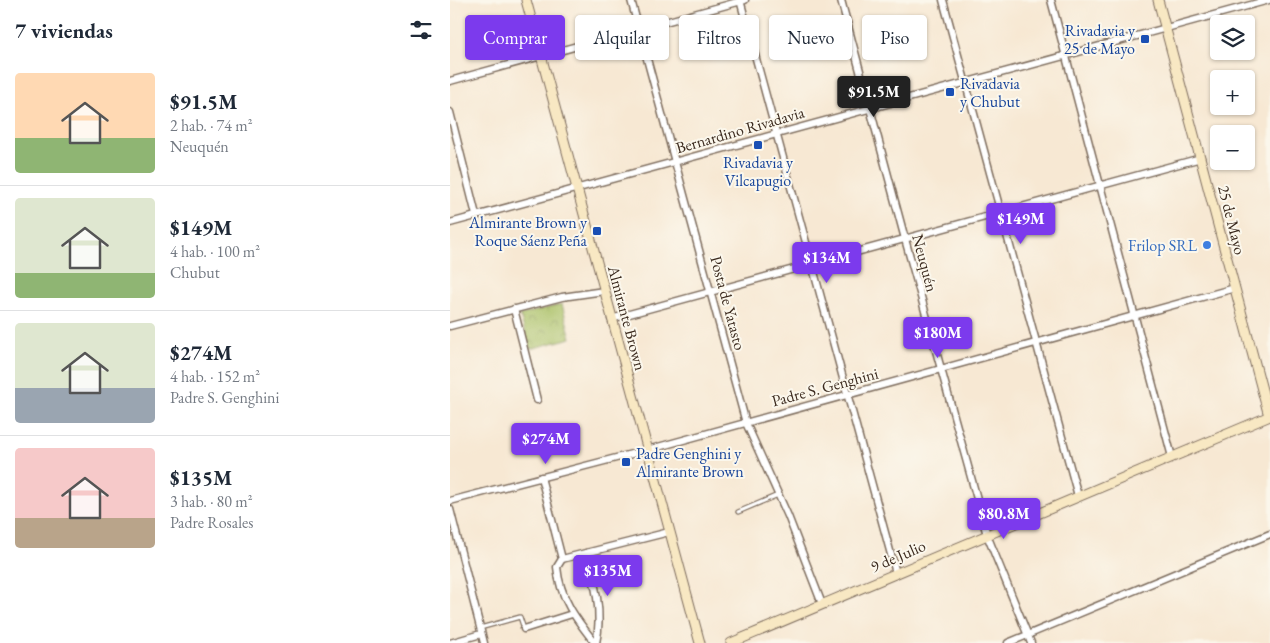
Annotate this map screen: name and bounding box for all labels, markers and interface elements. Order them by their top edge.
chip: Comprar [465,15,565,60]
chip: Alquilar [575,15,669,60]
chip: Filtros [679,15,759,60]
chip: Nuevo [769,15,852,60]
chip: Piso [862,15,927,60]
map controls [1210,15,1255,170]
button: layers [1210,15,1255,60]
icon: filters [407,16,435,44]
text: 7 viviendas [15,17,113,44]
place label: Rivadavia y 25 de Mayo [1064,20,1136,59]
marker: Rivadavia y 25 de Mayo [1139,33,1151,45]
button: + [1210,70,1255,115]
place label: Rivadavia y Chubut [960,73,1021,112]
pin: $91.5M [833,76,915,118]
text: $91.5M [848,81,900,102]
marker: Rivadavia y Chubut [944,86,956,98]
text: $91.5M [170,88,237,115]
icon: home [55,93,115,153]
street label: Bernardino Rivadavia [673,101,807,158]
text: 2 hab. · 74 m² [170,115,252,136]
button: − [1210,125,1255,170]
text: Neuquén [170,136,229,157]
marker: Rivadavia y Vilcapugio [752,139,764,151]
place label: Rivadavia y Vilcapugio [723,152,794,191]
street label: 25 de Mayo [1213,183,1251,257]
pin: $149M [986,202,1056,245]
text: $149M [997,208,1045,229]
place label: Almirante Brown y Roque Sáenz Peña [468,212,588,251]
text: $149M [170,214,232,241]
icon: home [55,218,115,278]
marker: Almirante Brown y Roque Sáenz Peña [591,225,603,237]
street label: Neuquén [907,232,943,295]
place label: Frilop SRL [1128,235,1198,256]
marker: Frilop SRL [1201,239,1213,251]
text: 4 hab. · 100 m² [170,241,260,262]
pin: $134M [792,242,862,284]
text: $134M [803,247,851,268]
street label: Posta de Yatasto [705,254,751,353]
text: Chubut [170,262,220,283]
street label: Almirante Brown [603,262,651,373]
pin: $180M [903,316,973,359]
text: $180M [914,322,962,343]
text: $274M [170,339,232,366]
icon: home [55,343,115,403]
street label: Padre S. Genghini [769,363,881,411]
text: 4 hab. · 152 m² [170,366,260,387]
text: Padre S. Genghini [170,387,279,408]
pin: $274M [511,422,581,465]
text: $274M [522,428,570,449]
place label: Padre Genghini y Almirante Brown [635,443,744,482]
marker: Padre Genghini y Almirante Brown [620,456,632,468]
text: $135M [170,464,232,491]
icon: home [55,468,115,528]
text: 3 hab. · 80 m² [170,491,252,512]
pin: $80.8M [963,498,1045,540]
text: $80.8M [978,503,1030,524]
text: Padre Rosales [170,512,253,533]
street label: 9 de Julio [867,535,929,577]
pin: $135M [573,554,643,597]
text: $135M [584,560,632,581]

